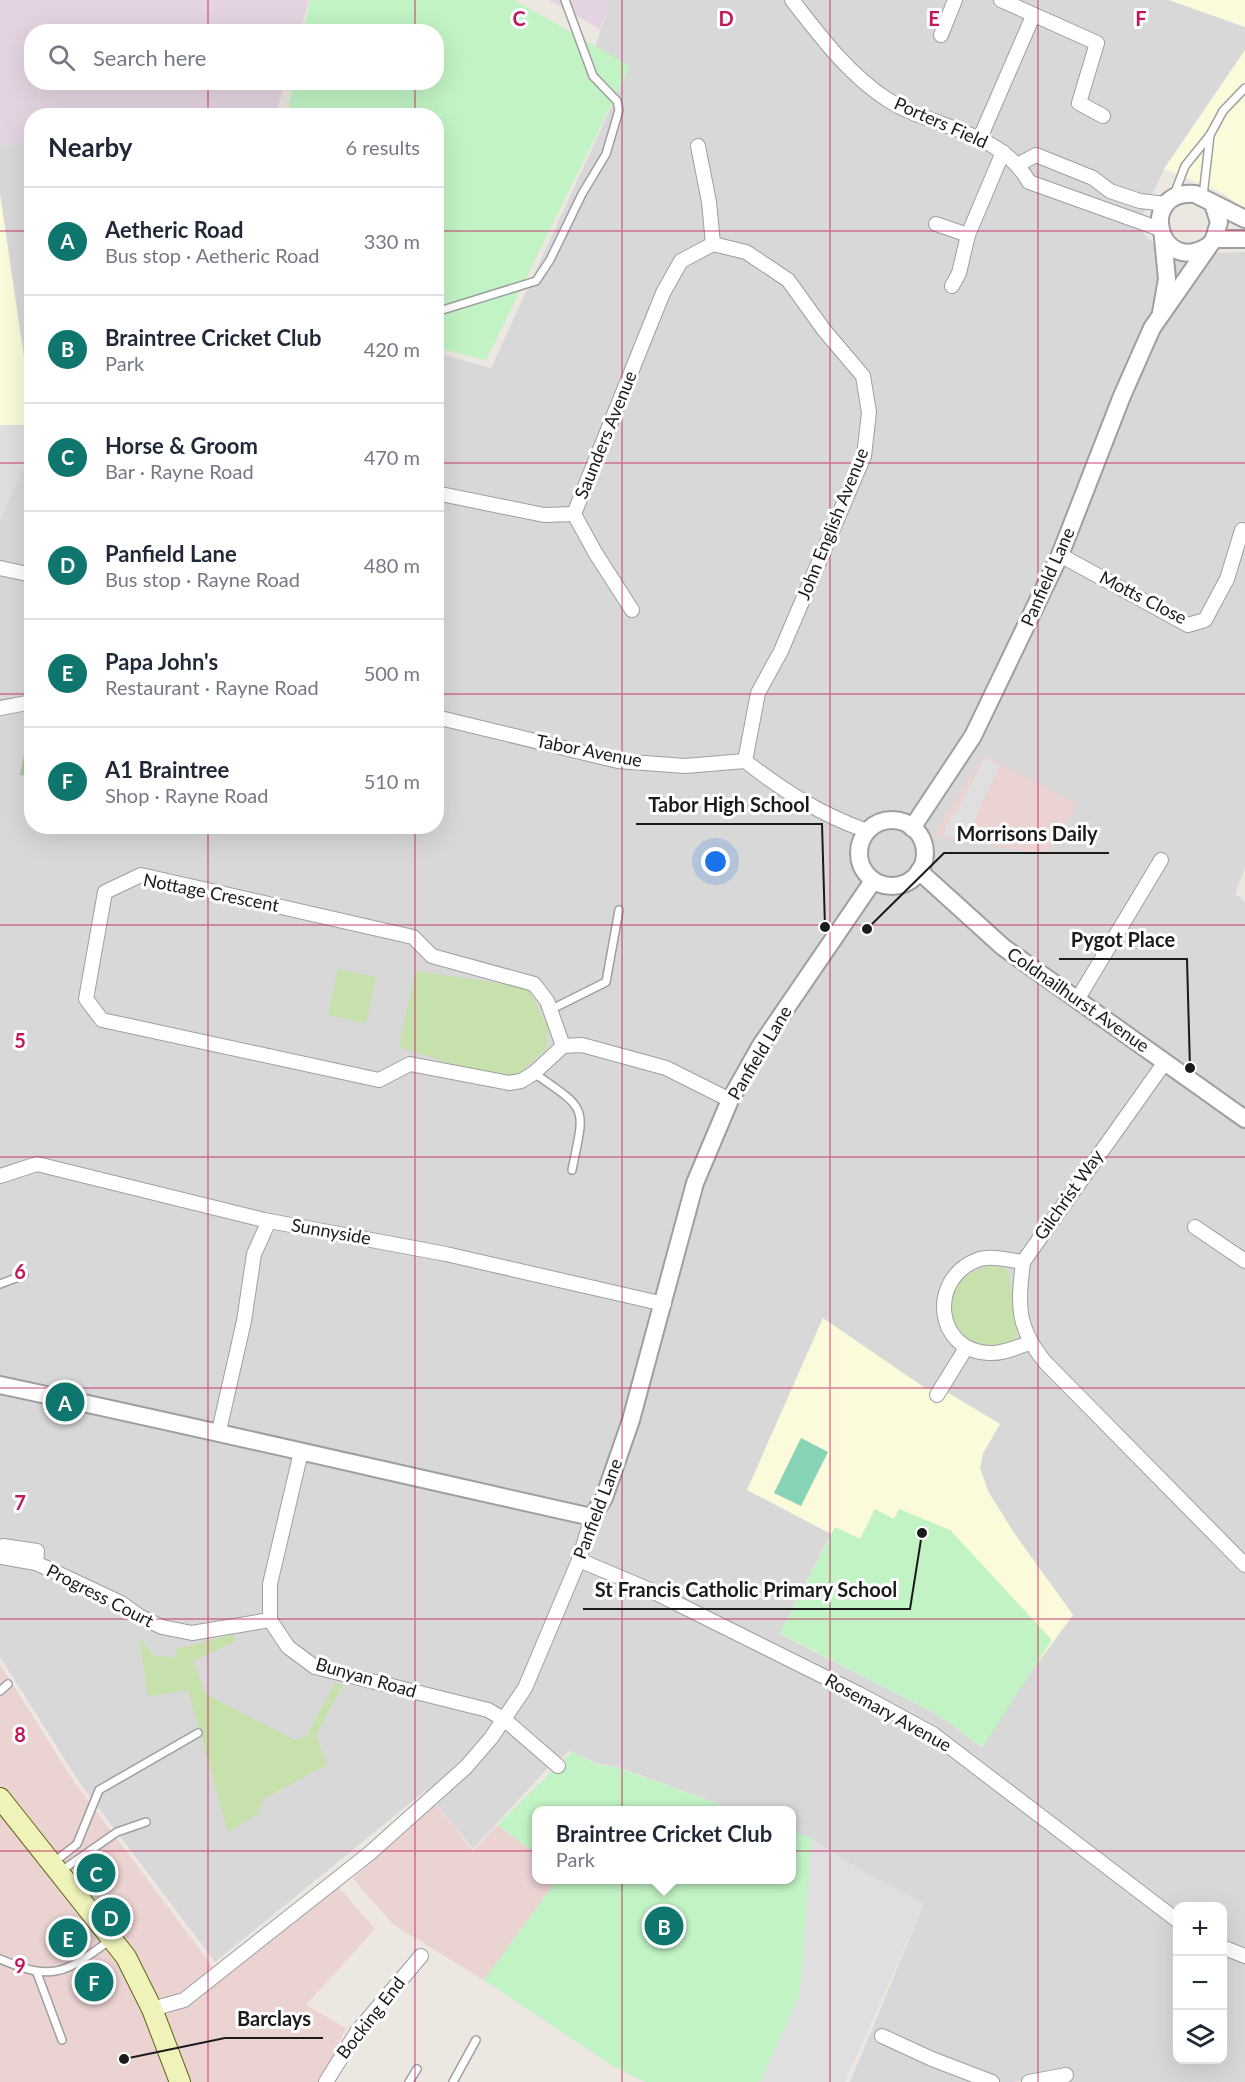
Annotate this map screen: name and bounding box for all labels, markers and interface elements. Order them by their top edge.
text: C [512,6,526,30]
text: D [718,6,734,30]
text: E [928,6,940,30]
text: F [1135,6,1147,30]
search box [24,24,444,90]
icon: search [45,41,78,74]
text: Search here [93,44,206,71]
street label: Porters Field [891,92,992,153]
text: Nearby [48,131,133,163]
text: 6 results [345,135,420,159]
text: Aetheric Road [105,216,243,243]
text: A [61,229,74,253]
text: 330 m [364,229,420,253]
text: Bus stop · Aetheric Road [105,243,320,267]
text: Braintree Cricket Club [105,324,321,351]
text: B [61,337,74,361]
text: 420 m [364,337,420,361]
text: Park [105,351,144,375]
street label: Saunders Avenue [569,367,641,502]
text: Horse & Groom [105,432,258,459]
text: C [61,445,74,469]
text: 470 m [364,445,420,469]
street label: John English Avenue [792,445,873,603]
text: Bar · Rayne Road [105,459,254,483]
street label: Panfield Lane [1016,524,1079,629]
text: Panfield Lane [105,540,237,567]
text: D [60,553,75,577]
text: 480 m [364,553,420,577]
street label: Motts Close [1096,566,1191,628]
text: Bus stop · Rayne Road [105,567,300,591]
text: Papa John's [105,648,218,675]
text: E [62,661,73,685]
text: 500 m [364,661,420,685]
text: Restaurant · Rayne Road [105,675,319,699]
street label: Tabor Avenue [534,729,644,771]
text: A1 Braintree [105,756,229,783]
text: F [62,769,73,793]
text: 510 m [364,769,420,793]
text: Shop · Rayne Road [105,783,268,807]
callout: Tabor High School [636,786,822,824]
text: Tabor High School [648,792,810,816]
callout: Morrisons Daily [944,815,1109,853]
text: Morrisons Daily [957,821,1098,845]
your location [701,847,730,876]
street label: Nottage Crescent [141,868,281,916]
callout: Pygot Place [1059,921,1187,959]
text: Pygot Place [1071,927,1175,951]
street label: Coldnailhurst Avenue [1003,942,1154,1056]
street label: Panfield Lane [722,1001,796,1104]
text: 5 [14,1028,26,1052]
street label: Gilchrist Way [1029,1144,1108,1244]
street label: Sunnyside [290,1213,373,1249]
text: 6 [14,1259,26,1283]
pin: A [46,1380,84,1424]
street label: Panfield Lane [568,1455,626,1562]
text: 7 [14,1490,26,1514]
street label: Progress Court [43,1559,158,1632]
callout: St Francis Catholic Primary School [583,1571,910,1609]
text: St Francis Catholic Primary School [595,1577,897,1601]
street label: Bunyan Road [313,1652,419,1702]
street label: Rosemary Avenue [822,1668,955,1756]
text: 8 [14,1722,26,1746]
popup [532,1806,796,1884]
text: Braintree Cricket Club [556,1820,772,1847]
text: Park [556,1847,595,1871]
pin: C [76,1850,116,1896]
pin: D [92,1894,130,1940]
map controls [1173,1902,1227,2064]
button: + [1173,1902,1227,1956]
pin: B [644,1904,684,1948]
pin: E [48,1916,88,1960]
text: 9 [14,1953,26,1977]
button: − [1173,1956,1227,2010]
pin: F [74,1960,113,2004]
street label: Bocking End [331,1972,409,2063]
callout: Barclays [225,2000,323,2038]
text: Barclays [237,2006,311,2030]
button: layers [1173,2010,1227,2064]

